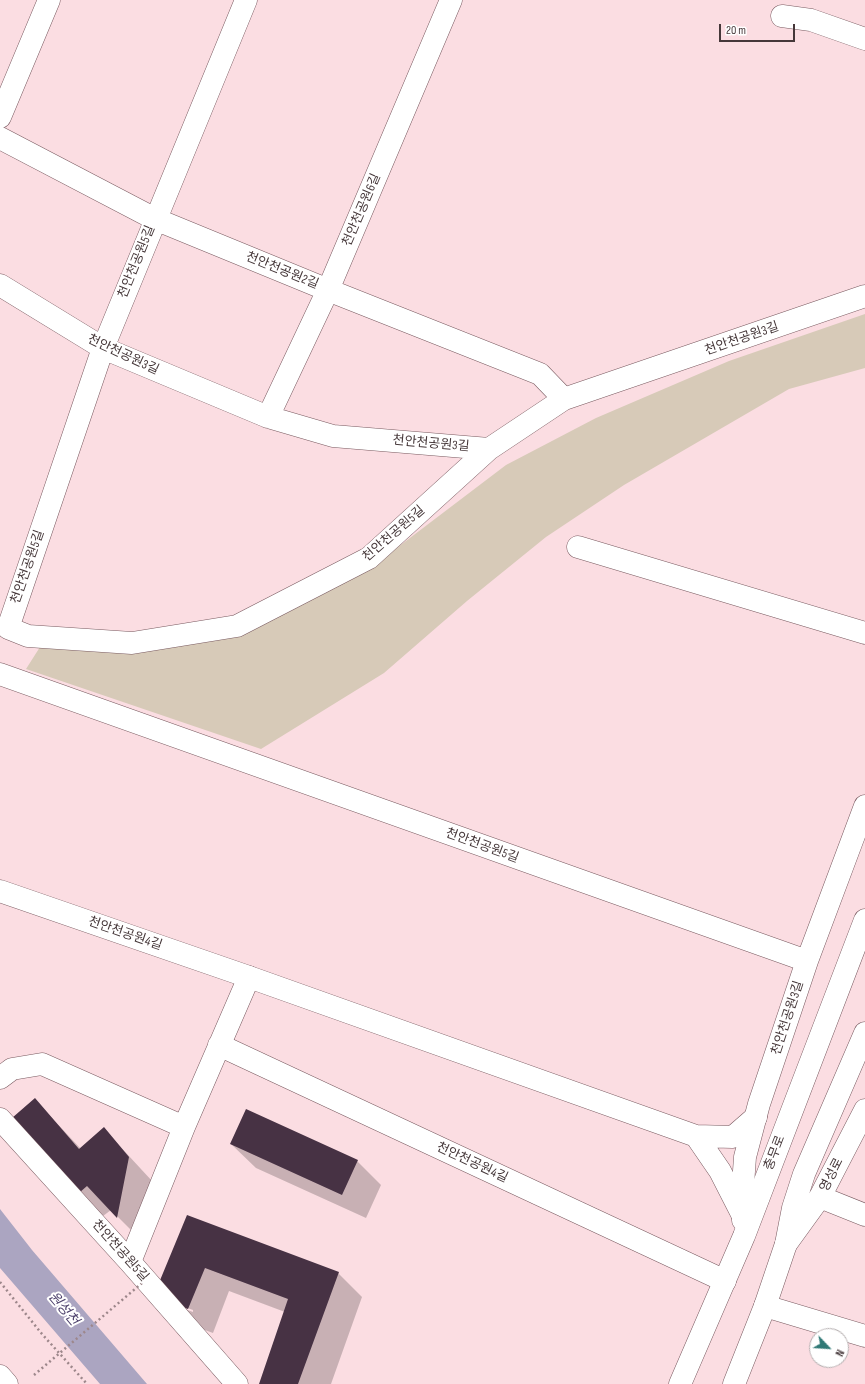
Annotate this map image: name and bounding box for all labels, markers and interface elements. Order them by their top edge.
scale bar [721,16,797,42]
text: 20 m [726,23,746,38]
street label: 천안천공원6길 [340,171,384,249]
street label: 천안천공원5길 [115,223,159,301]
street label: 천안천공원2길 [243,249,321,293]
street label: 천안천공원3길 [703,319,781,359]
street label: 천안천공원3길 [85,332,161,378]
street label: 천안천공원3길 [392,433,470,455]
street label: 천안천공원5길 [360,503,428,565]
street label: 천안천공원5길 [8,528,48,606]
street label: 천안천공원5길 [443,826,521,866]
street label: 천안천공원4길 [86,914,164,954]
street label: 천안천공원3길 [769,979,807,1057]
street label: 충무로 [761,1133,789,1173]
street label: 천안천공원4길 [434,1140,510,1186]
street label: 영성로 [817,1155,847,1195]
street label: 천안천공원5길 [88,1217,152,1285]
water label: 원성천 [44,1289,82,1329]
north arrow [809,1328,849,1368]
text: N [832,1347,847,1358]

